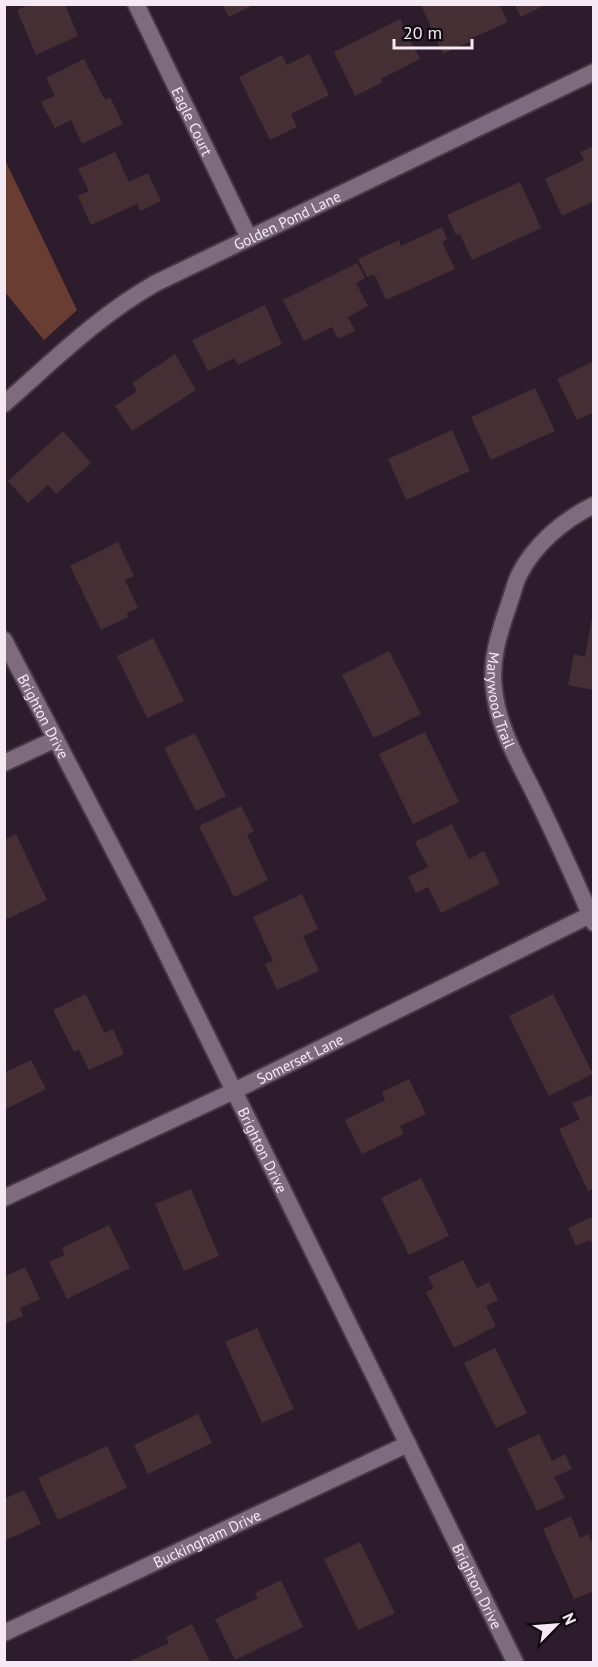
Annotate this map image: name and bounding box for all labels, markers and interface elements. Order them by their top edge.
scale bar [394,12,472,50]
text: 20 m [403,21,442,44]
street label: Eagle Court [168,83,217,159]
street label: Golden Pond Lane [230,186,344,254]
street label: Marywood Trail [484,651,520,751]
street label: Brighton Drive [14,671,74,762]
street label: Somerset Lane [253,1029,346,1088]
street label: Brighton Drive [234,1104,292,1196]
street label: Buckingham Drive [150,1505,264,1571]
street label: Brighton Drive [449,1540,507,1632]
north arrow [526,1595,586,1655]
text: N [558,1610,581,1628]

